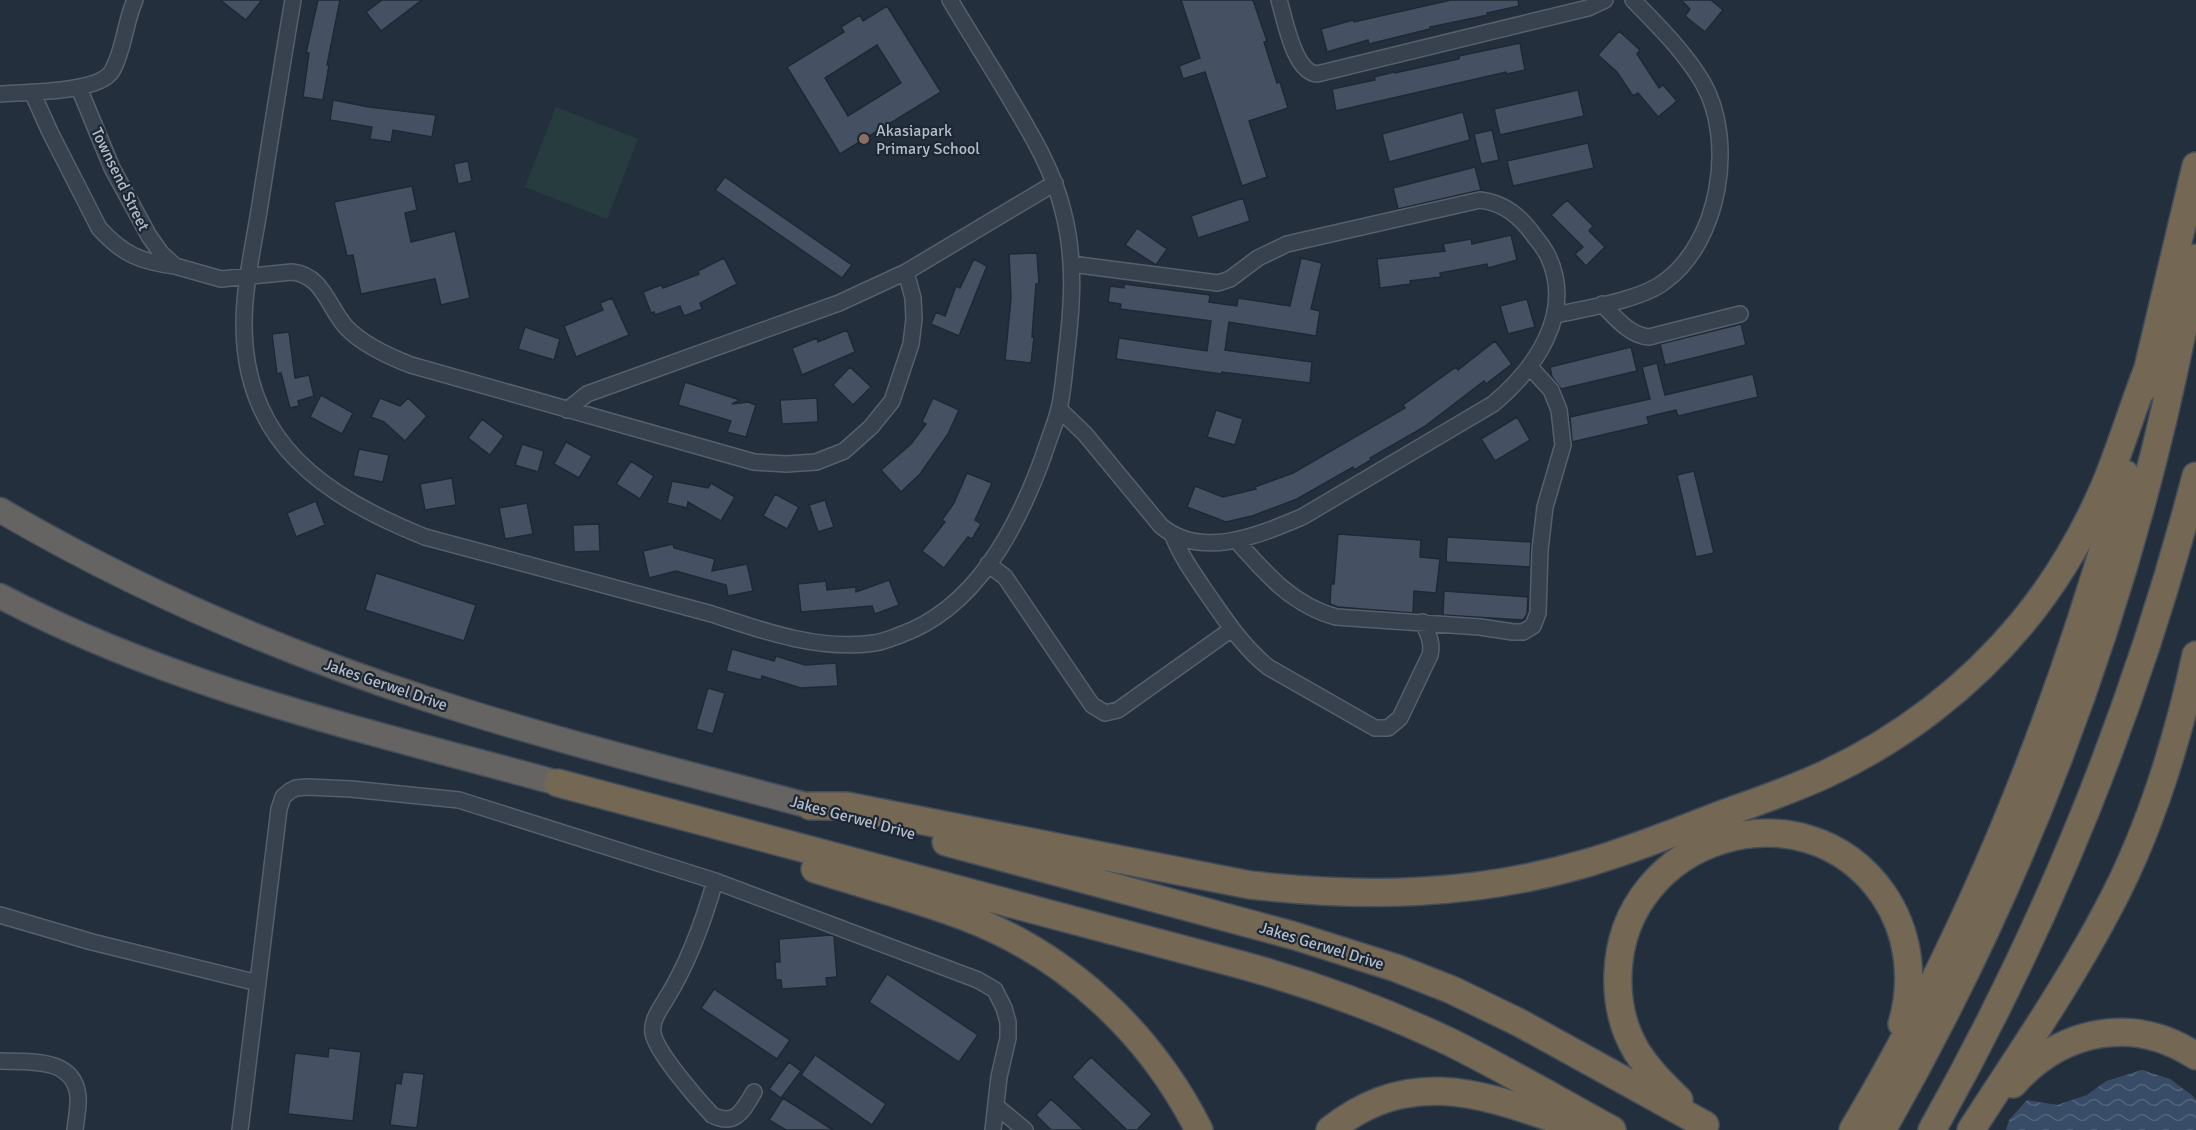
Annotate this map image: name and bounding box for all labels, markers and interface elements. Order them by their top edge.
place label: Akasiapark Primary School [876,121,980,159]
street label: Townsend Street [86,125,154,235]
marker: Akasiapark Primary School [857,132,871,146]
street label: Jakes Gerwel Drive [321,654,450,715]
street label: Jakes Gerwel Drive [788,792,918,844]
street label: Jakes Gerwel Drive [1257,918,1386,974]

